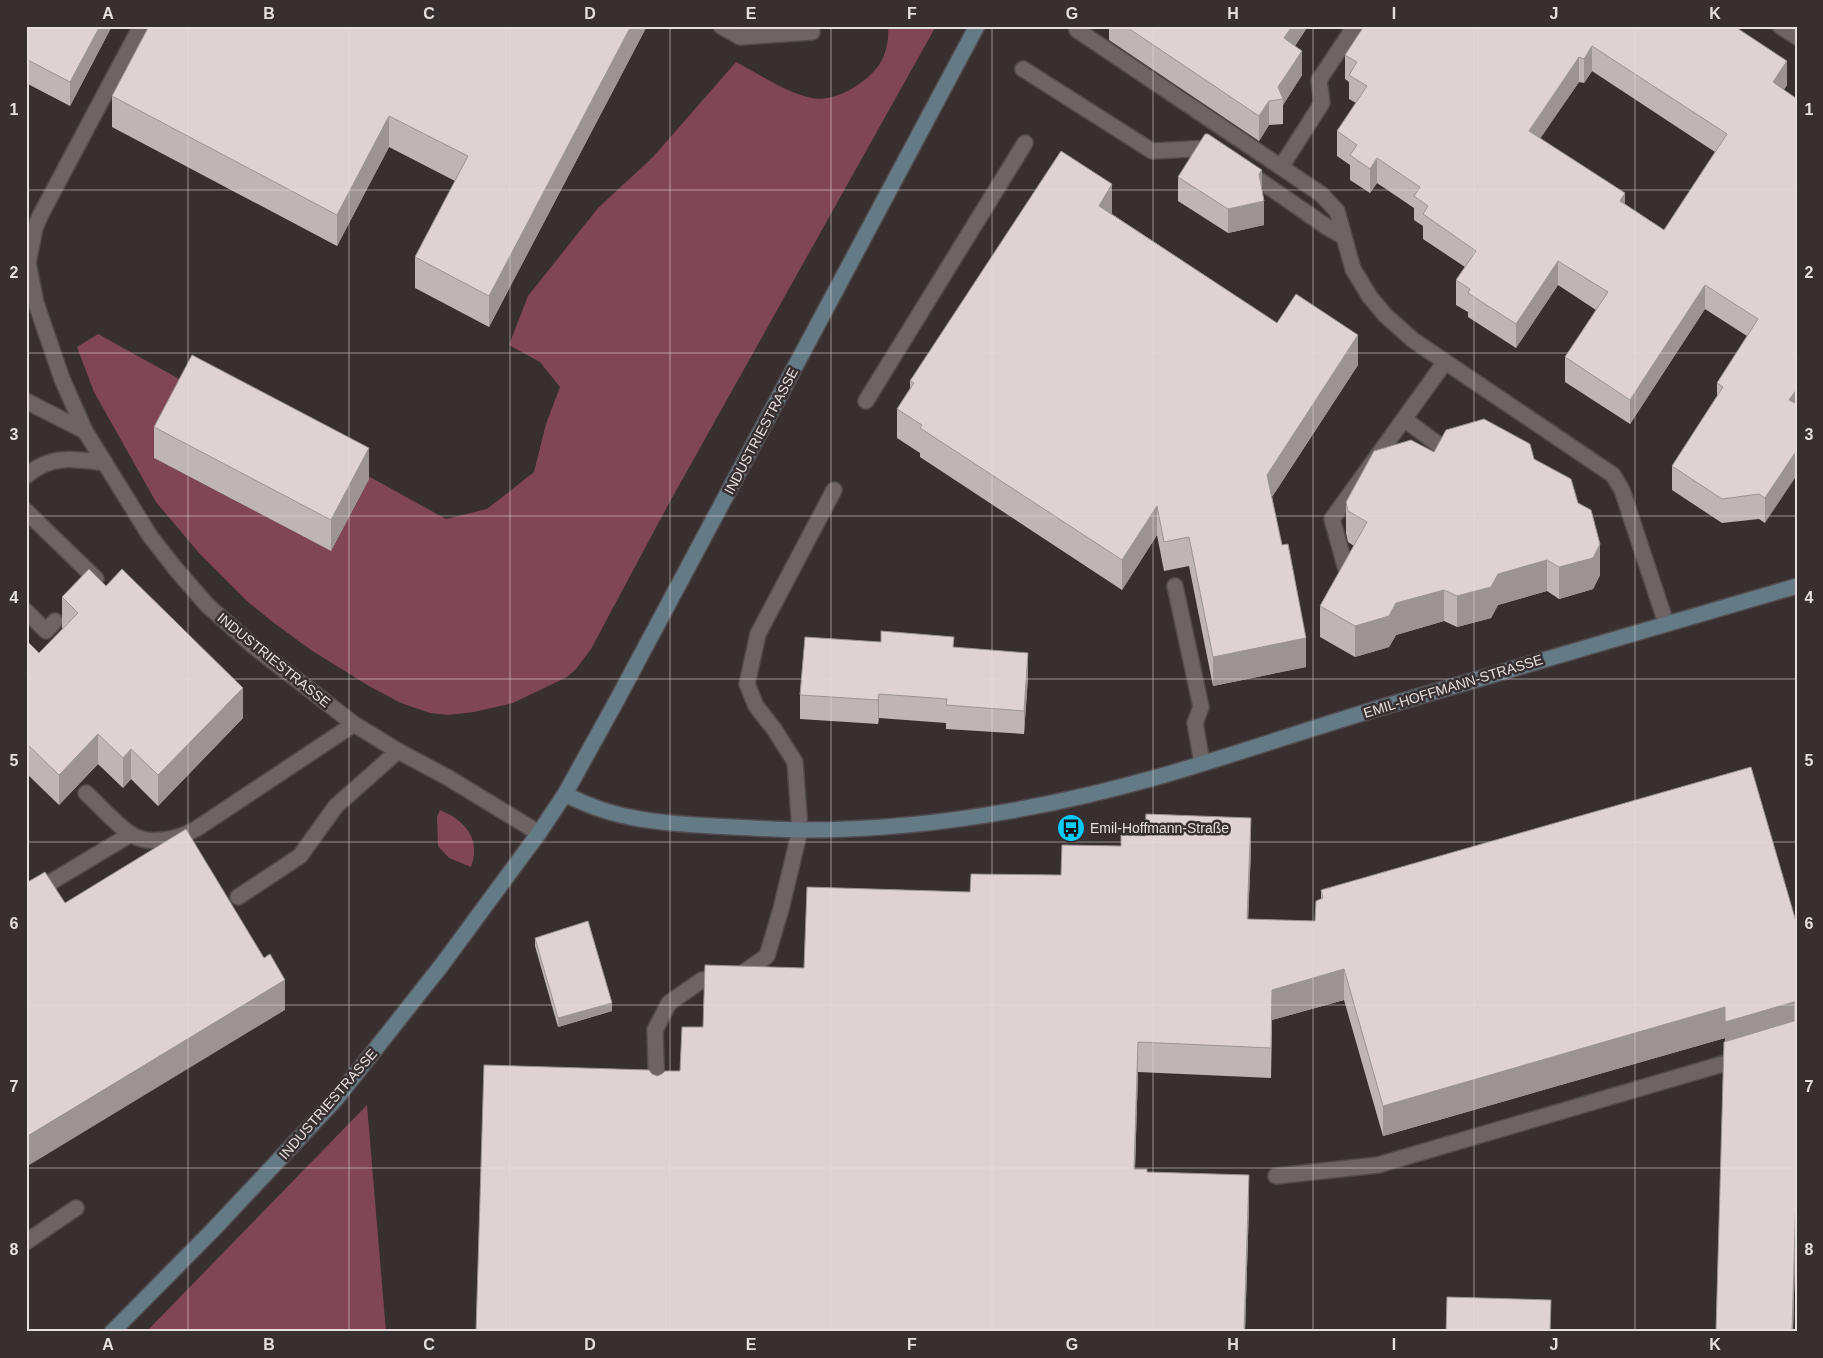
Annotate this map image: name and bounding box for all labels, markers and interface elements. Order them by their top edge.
text: A [102,5,114,22]
text: B [263,5,275,22]
text: C [423,5,435,22]
text: D [584,5,596,22]
text: E [746,5,757,22]
text: F [907,5,917,22]
text: G [1066,5,1078,22]
text: H [1227,5,1239,22]
text: I [1392,5,1396,22]
text: J [1550,5,1558,22]
text: K [1709,5,1721,22]
text: 1 [10,101,19,118]
text: 1 [1805,101,1814,118]
text: 2 [10,264,19,281]
text: 2 [1805,264,1814,281]
street label: INDUSTRIESTRASSE [721,365,801,497]
text: 3 [10,426,19,443]
text: 3 [1805,426,1814,443]
text: 4 [10,589,19,606]
text: 4 [1805,589,1814,606]
street label: INDUSTRIESTRASSE [214,609,334,711]
street label: EMIL-HOFFMANN-STRASSE [1361,651,1545,721]
text: 5 [10,752,19,769]
text: 5 [1805,752,1814,769]
bus stop icon: Emil-Hoffmann-Straße [1056,813,1086,843]
place label: Emil-Hoffmann-Straße [1090,820,1229,836]
text: 6 [10,915,19,932]
text: 6 [1805,915,1814,932]
street label: INDUSTRIESTRASSE [276,1046,380,1162]
text: 7 [10,1078,19,1095]
text: 7 [1805,1078,1814,1095]
text: 8 [10,1241,19,1258]
text: 8 [1805,1241,1814,1258]
text: A [102,1336,114,1353]
text: B [263,1336,275,1353]
text: C [423,1336,435,1353]
text: D [584,1336,596,1353]
text: E [746,1336,757,1353]
text: F [907,1336,917,1353]
text: G [1066,1336,1078,1353]
text: H [1227,1336,1239,1353]
text: I [1392,1336,1396,1353]
text: J [1550,1336,1558,1353]
text: K [1709,1336,1721,1353]

